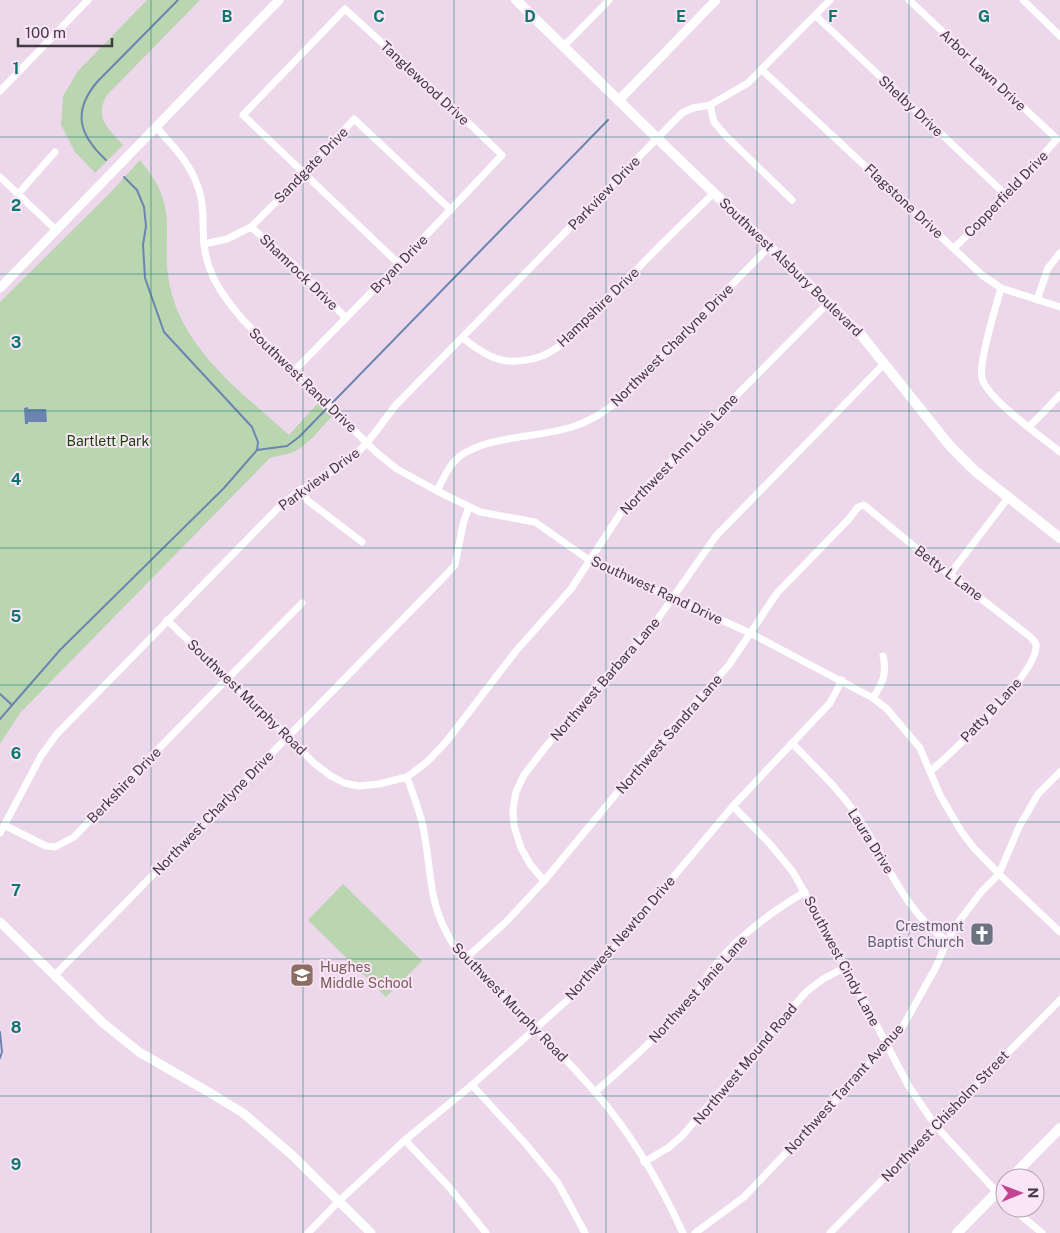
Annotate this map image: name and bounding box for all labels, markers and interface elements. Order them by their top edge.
text: B [222,7,233,26]
text: C [373,7,385,26]
text: D [524,7,536,26]
text: E [676,7,686,26]
text: F [828,7,838,26]
text: G [978,7,990,26]
scale bar [18,15,111,47]
text: 100 m [25,24,66,41]
street label: Arbor Lawn Drive [937,26,1029,114]
street label: Tanglewood Drive [377,38,473,128]
text: 1 [13,59,19,78]
street label: Shelby Drive [876,72,947,140]
street label: Sandgate Drive [271,124,351,206]
street label: Copperfield Drive [961,148,1051,240]
street label: Parkview Drive [565,153,643,233]
street label: Flagstone Drive [861,161,947,242]
street label: Southwest Alsbury Boulevard [716,194,866,340]
text: 2 [11,196,21,215]
street label: Shamrock Drive [256,231,342,314]
street label: Bryan Drive [367,231,431,297]
street label: Hampshire Drive [554,264,642,350]
street label: Northwest Charlyne Drive [607,280,737,410]
street label: Southwest Rand Drive [246,324,360,436]
text: 3 [11,333,21,352]
street label: Northwest Ann Lois Lane [617,390,741,518]
park label: Bartlett Park [67,433,150,449]
street label: Parkview Drive [275,444,363,514]
text: 4 [11,470,22,489]
street label: Betty L Lane [912,542,986,604]
street label: Southwest Rand Drive [589,552,725,628]
text: 5 [11,607,22,626]
street label: Northwest Barbara Lane [547,614,663,744]
street label: Southwest Murphy Road [184,636,310,758]
street label: Northwest Sandra Lane [613,671,725,797]
street label: Patty B Lane [957,675,1025,745]
text: 6 [11,744,21,763]
street label: Berkshire Drive [84,744,164,826]
street label: Northwest Charlyne Drive [149,748,277,878]
street label: Laura Drive [845,806,897,877]
street label: Northwest Newton Drive [562,873,678,1003]
text: 7 [11,881,21,900]
street label: Southwest Cindy Lane [801,893,883,1029]
place label: Crestmont Baptist Church [867,918,964,950]
church icon: Crestmont Baptist Church [969,921,995,947]
street label: Northwest Janie Lane [646,932,750,1046]
street label: Southwest Murphy Road [449,939,571,1065]
place label: Hughes Middle School [320,959,413,991]
school or university icon: Hughes Middle School [289,962,315,988]
street label: Northwest Mound Road [690,1000,800,1128]
text: 8 [11,1018,22,1037]
street label: Northwest Tarrant Avenue [781,1021,907,1157]
street label: Northwest Chisholm Street [878,1047,1012,1185]
text: 9 [11,1155,21,1174]
north arrow [995,1168,1045,1218]
text: N [1025,1187,1041,1198]

